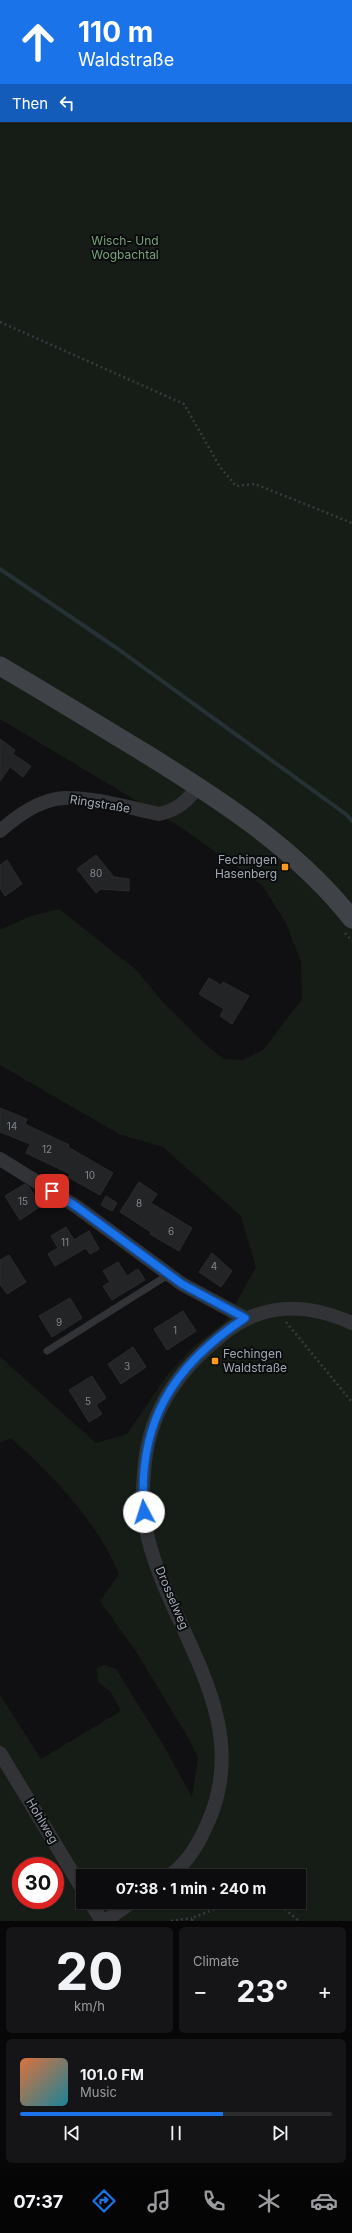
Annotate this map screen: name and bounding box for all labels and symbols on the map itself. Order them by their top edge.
park label: Wisch- Und Wogbachtal [91,233,159,262]
street label: Ringstraße [69,791,131,816]
place label: Fechingen Hasenberg [215,852,277,881]
marker: Fechingen Hasenberg [280,862,290,872]
house number: 80 [90,867,102,879]
house number: 14 [7,1120,17,1132]
house number: 12 [42,1143,52,1155]
house number: 10 [85,1169,95,1181]
pin [35,1174,69,1208]
house number: 15 [18,1195,28,1207]
house number: 8 [136,1197,142,1209]
house number: 6 [168,1225,174,1237]
house number: 11 [61,1236,69,1248]
house number: 4 [211,1260,217,1272]
house number: 9 [56,1316,62,1328]
house number: 1 [173,1324,177,1336]
place label: Fechingen Waldstraße [223,1346,287,1375]
marker: Fechingen Waldstraße [210,1356,220,1366]
house number: 3 [124,1360,130,1372]
house number: 5 [85,1395,91,1407]
position arrow [123,1491,165,1533]
street label: Drosselweg [153,1564,192,1631]
street label: Hohlweg [23,1795,62,1846]
speed limit sign: 30 [12,1857,64,1909]

